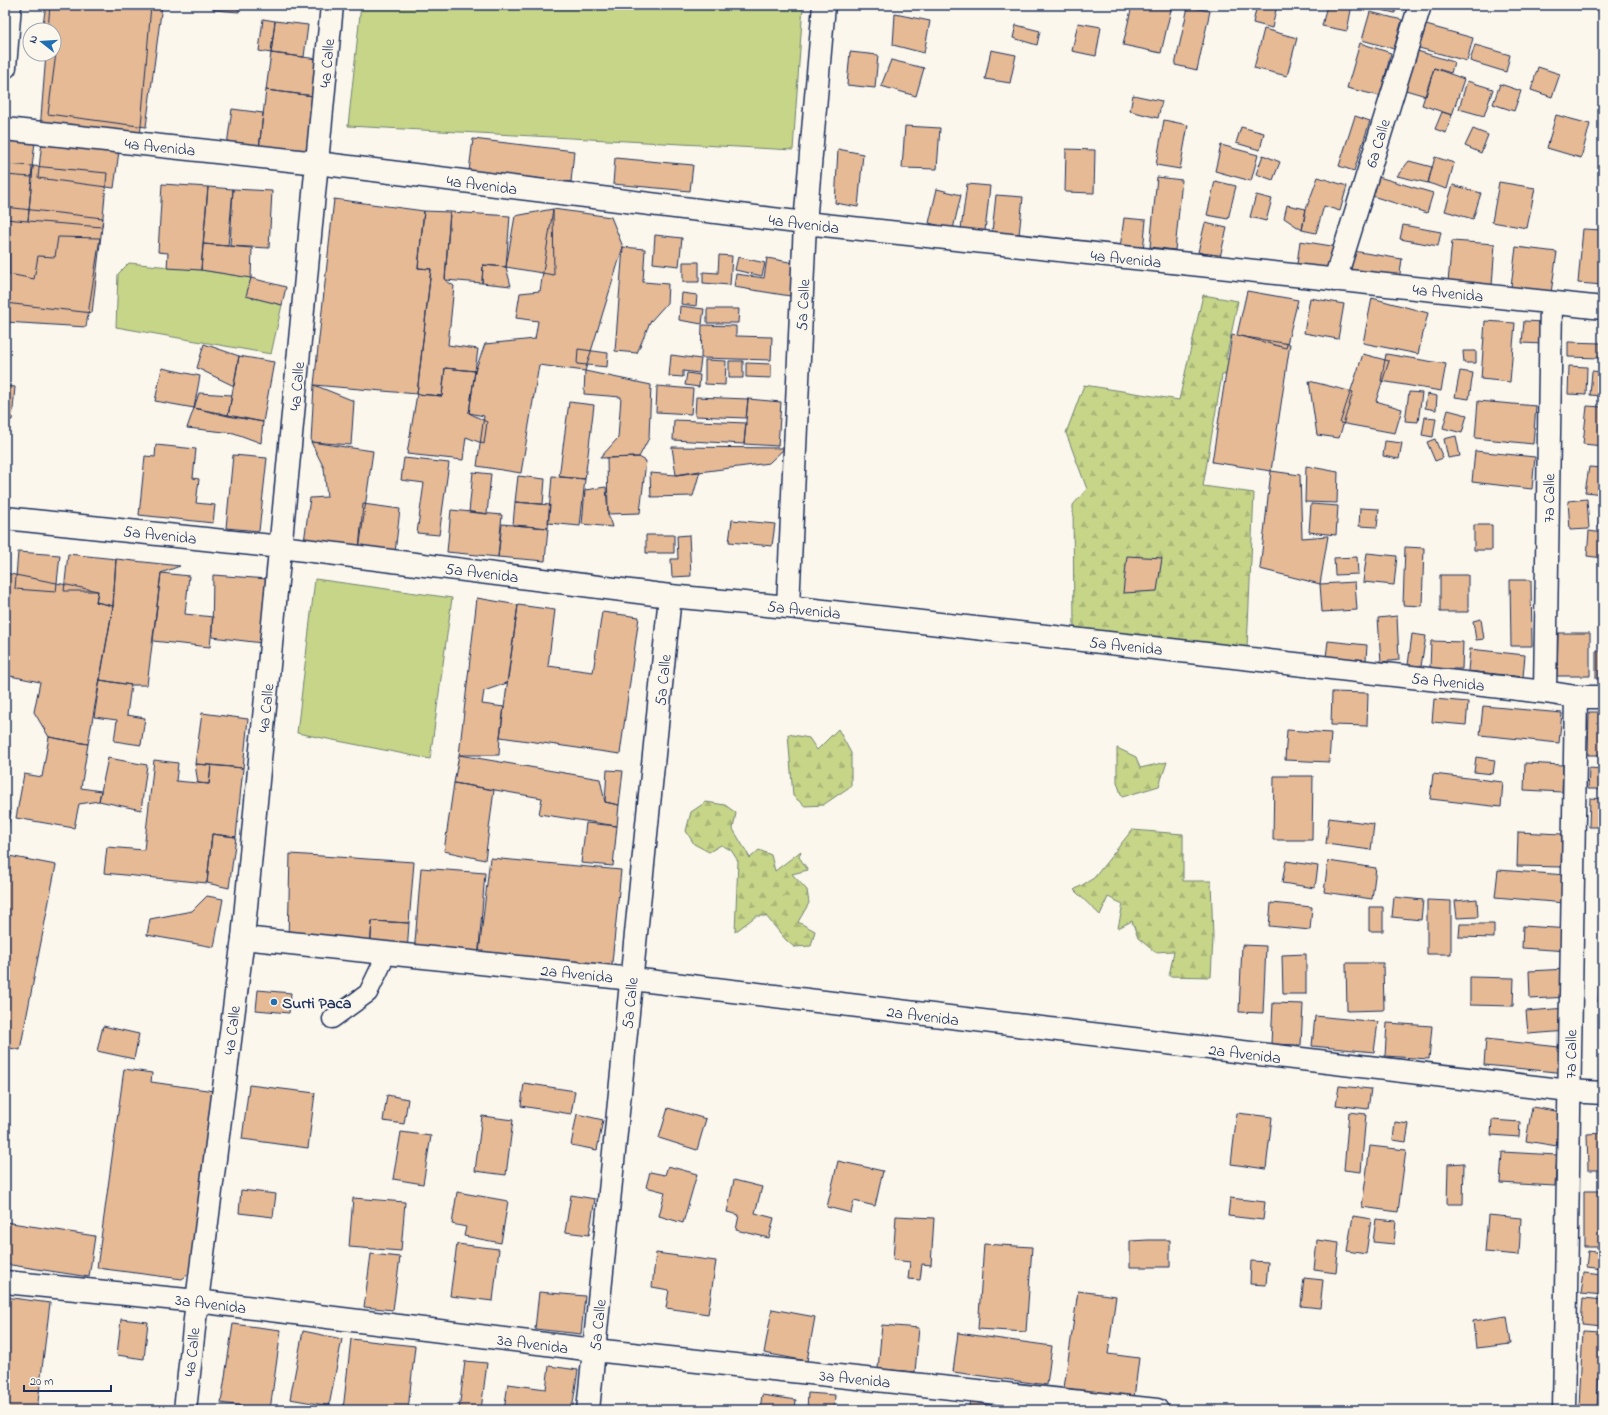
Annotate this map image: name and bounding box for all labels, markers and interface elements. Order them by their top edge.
north arrow [22,22,62,62]
text: N [25,33,42,45]
street label: 4a Calle [314,37,342,89]
street label: 6a Calle [1360,116,1398,171]
street label: 4a Avenida [123,132,197,164]
street label: 4a Avenida [445,170,519,202]
street label: 4a Avenida [767,209,841,241]
street label: 4a Avenida [1089,244,1163,276]
street label: 5a Calle [791,278,817,332]
street label: 4a Avenida [1411,278,1485,310]
street label: 4a Calle [284,360,312,412]
street label: 7a Calle [1538,472,1562,523]
street label: 5a Avenida [122,520,198,552]
street label: 5a Avenida [444,558,520,590]
street label: 5a Avenida [766,595,842,627]
street label: 5a Avenida [1088,631,1164,663]
street label: 5a Calle [649,652,679,707]
street label: 5a Avenida [1410,667,1486,699]
street label: 4a Calle [252,682,282,734]
street label: 2a Avenida [539,959,614,991]
street label: 5a Calle [616,975,646,1030]
place label: Surti Paca [282,992,352,1016]
marker: Surti Paca [269,997,279,1007]
street label: 2a Avenida [885,1001,960,1033]
street label: 4a Calle [218,1004,248,1056]
street label: 7a Calle [1560,1028,1584,1079]
street label: 2a Avenida [1207,1039,1282,1071]
street label: 3a Avenida [174,1289,248,1321]
street label: 5a Calle [584,1297,614,1352]
street label: 4a Calle [178,1326,208,1378]
street label: 3a Avenida [496,1329,570,1361]
street label: 3a Avenida [818,1364,892,1396]
scale bar [24,1367,111,1393]
text: 20 m [30,1373,53,1391]

